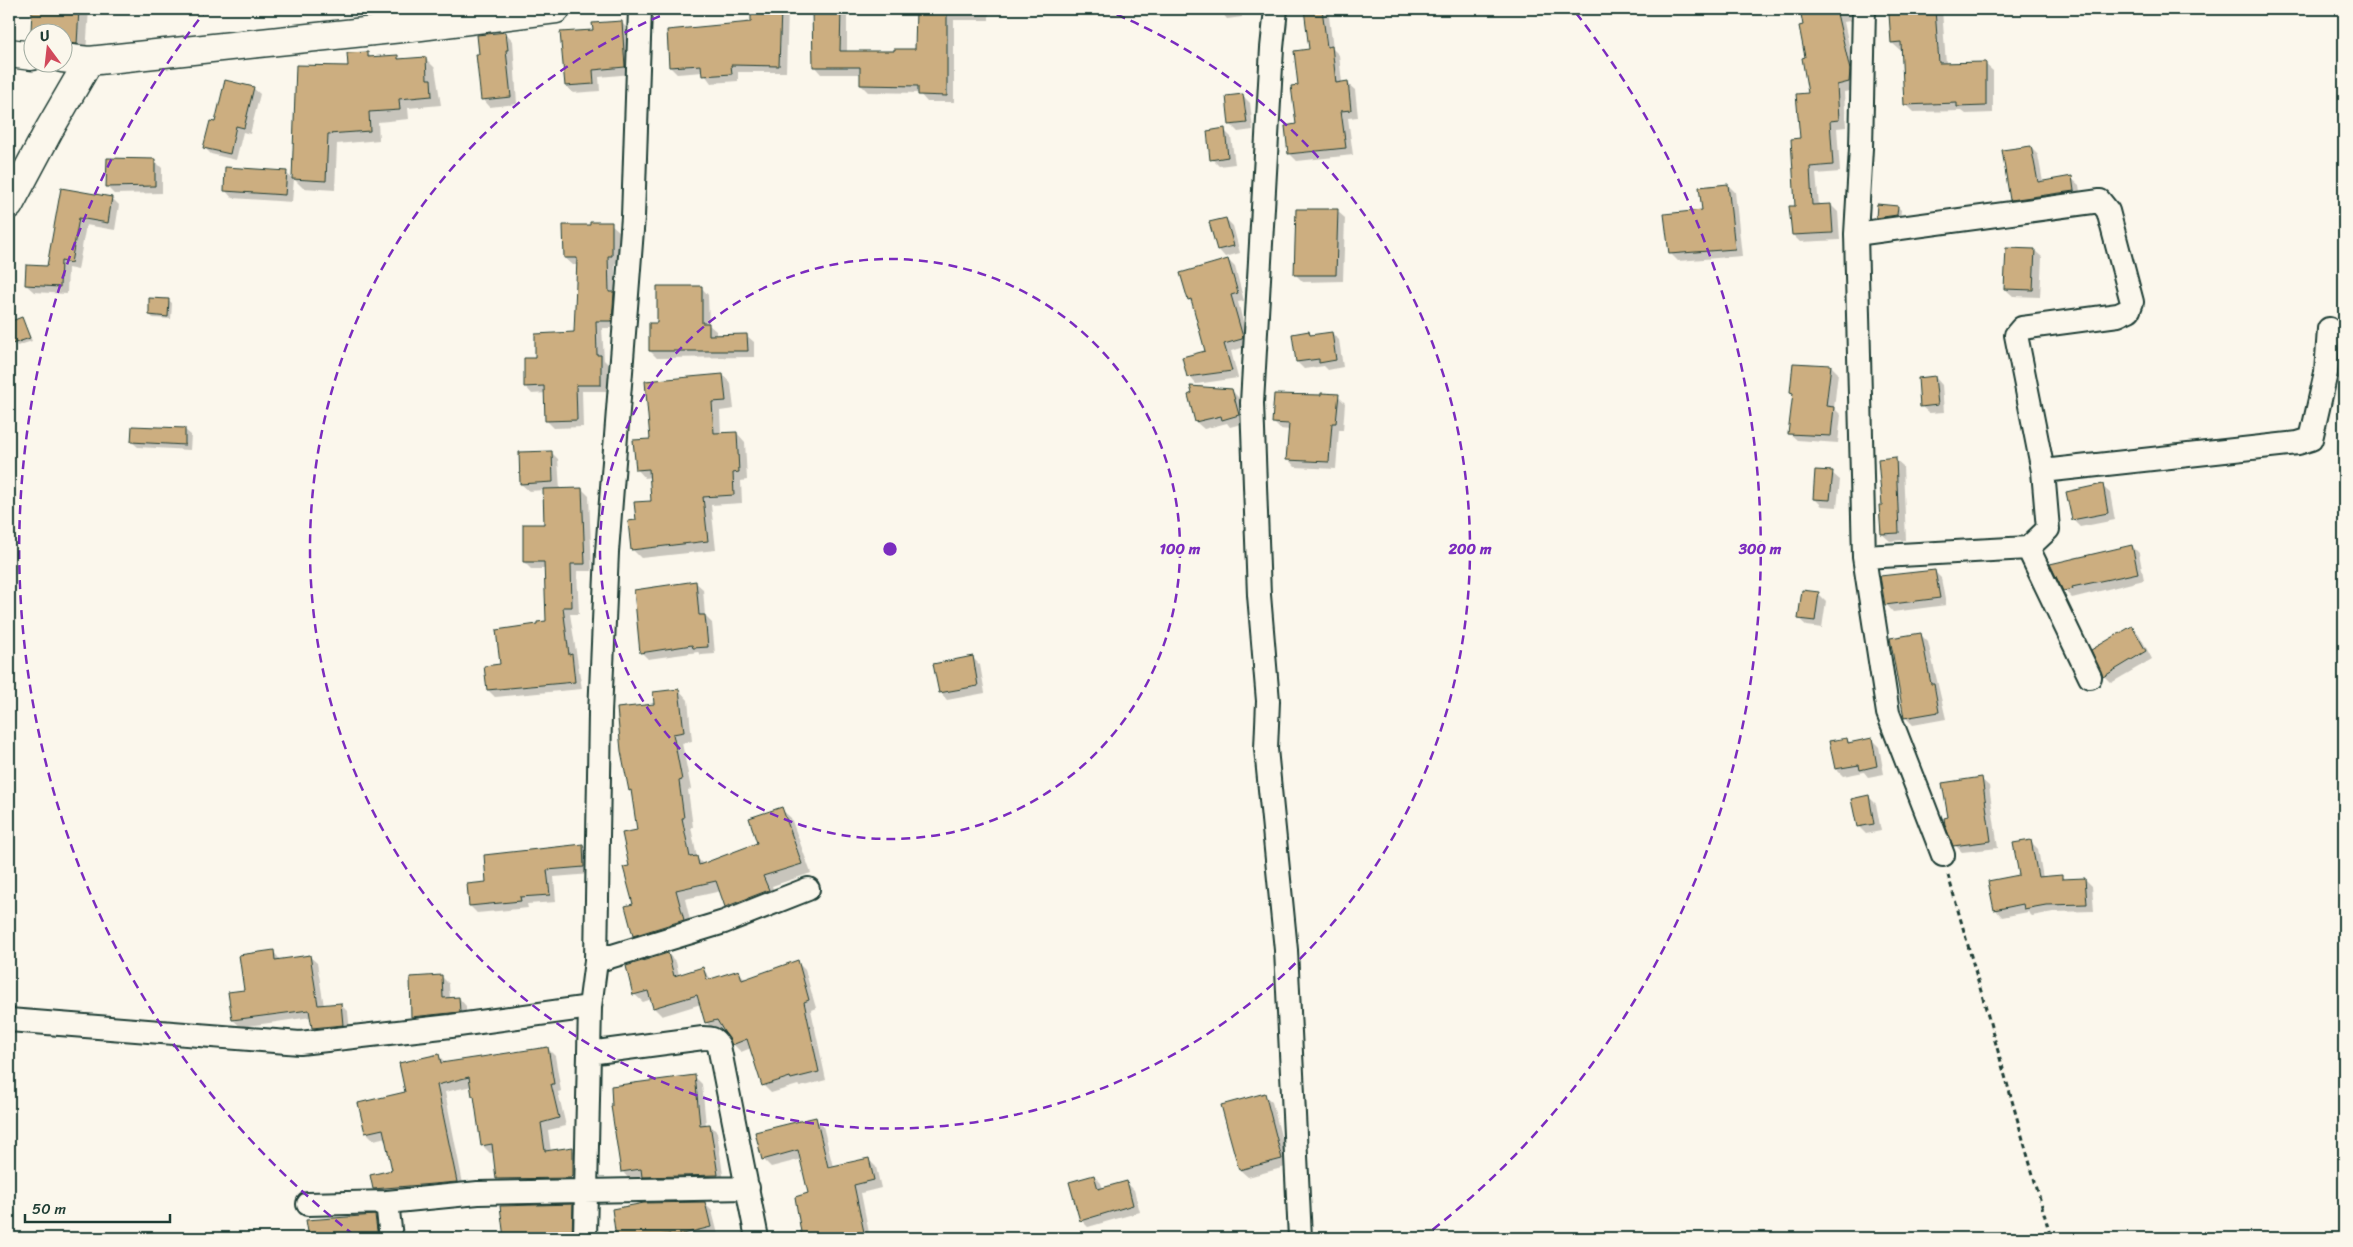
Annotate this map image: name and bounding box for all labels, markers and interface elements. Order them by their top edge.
north arrow [22,22,72,72]
text: U [37,22,53,49]
text: 100 m [1160,536,1201,562]
text: 200 m [1447,536,1492,562]
text: 300 m [1738,536,1782,562]
centre of rings [881,540,899,558]
scale bar [25,1192,170,1224]
text: 50 m [32,1196,67,1222]

